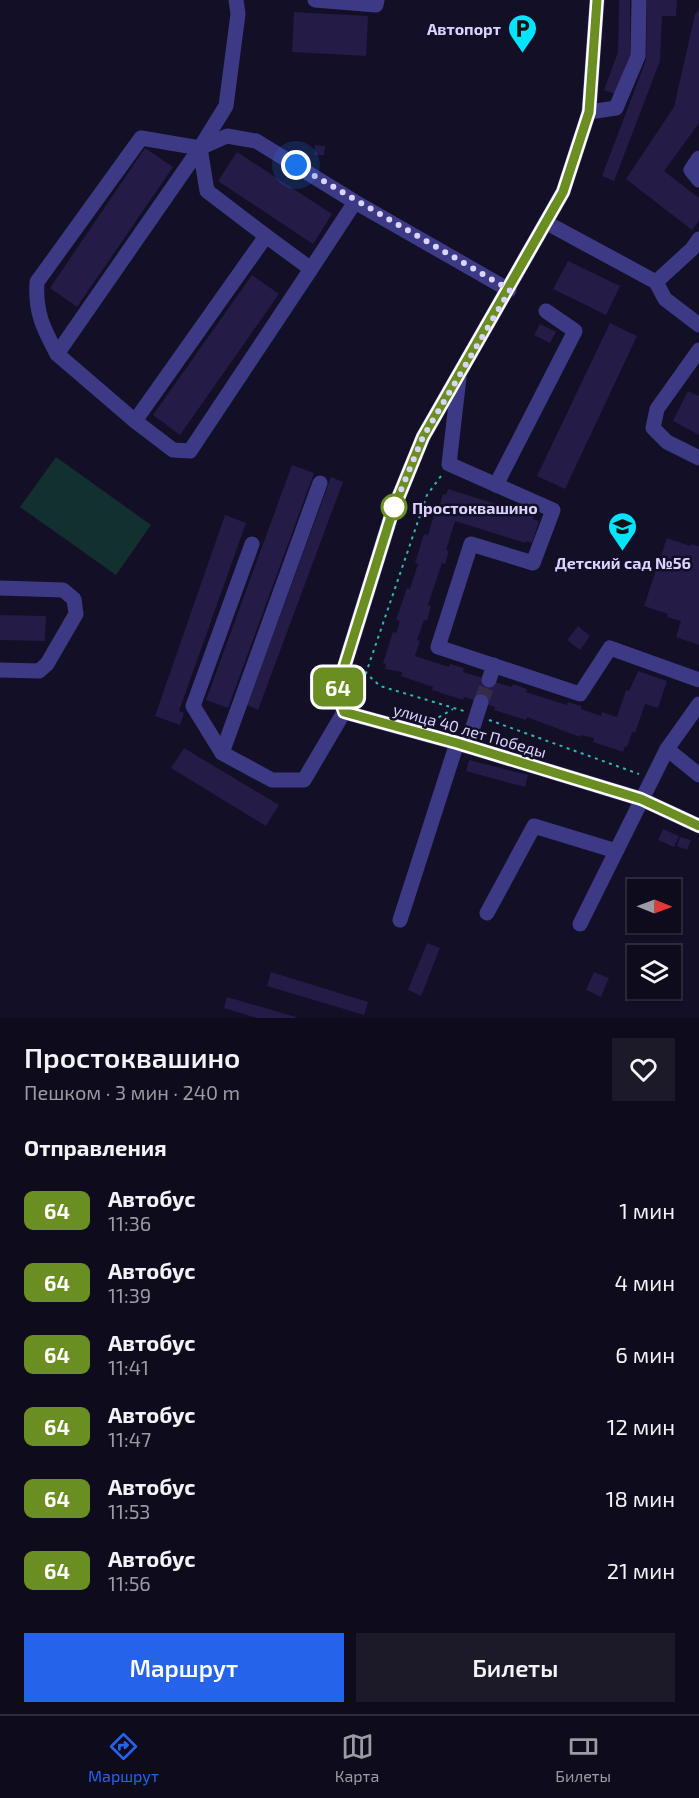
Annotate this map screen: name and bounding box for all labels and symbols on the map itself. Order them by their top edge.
parking icon: Автопорт [506,12,538,54]
place label: Автопорт [427,19,501,38]
your location [281,150,311,180]
marker: Простоквашино [381,494,407,520]
place label: Простоквашино [412,498,538,517]
school or university icon: Детский сад №56 [607,510,639,552]
place label: Детский сад №56 [555,553,691,572]
line badge: 64 [311,668,365,706]
street label: улица 40 лет Победы [391,699,549,762]
north arrow [627,879,681,933]

